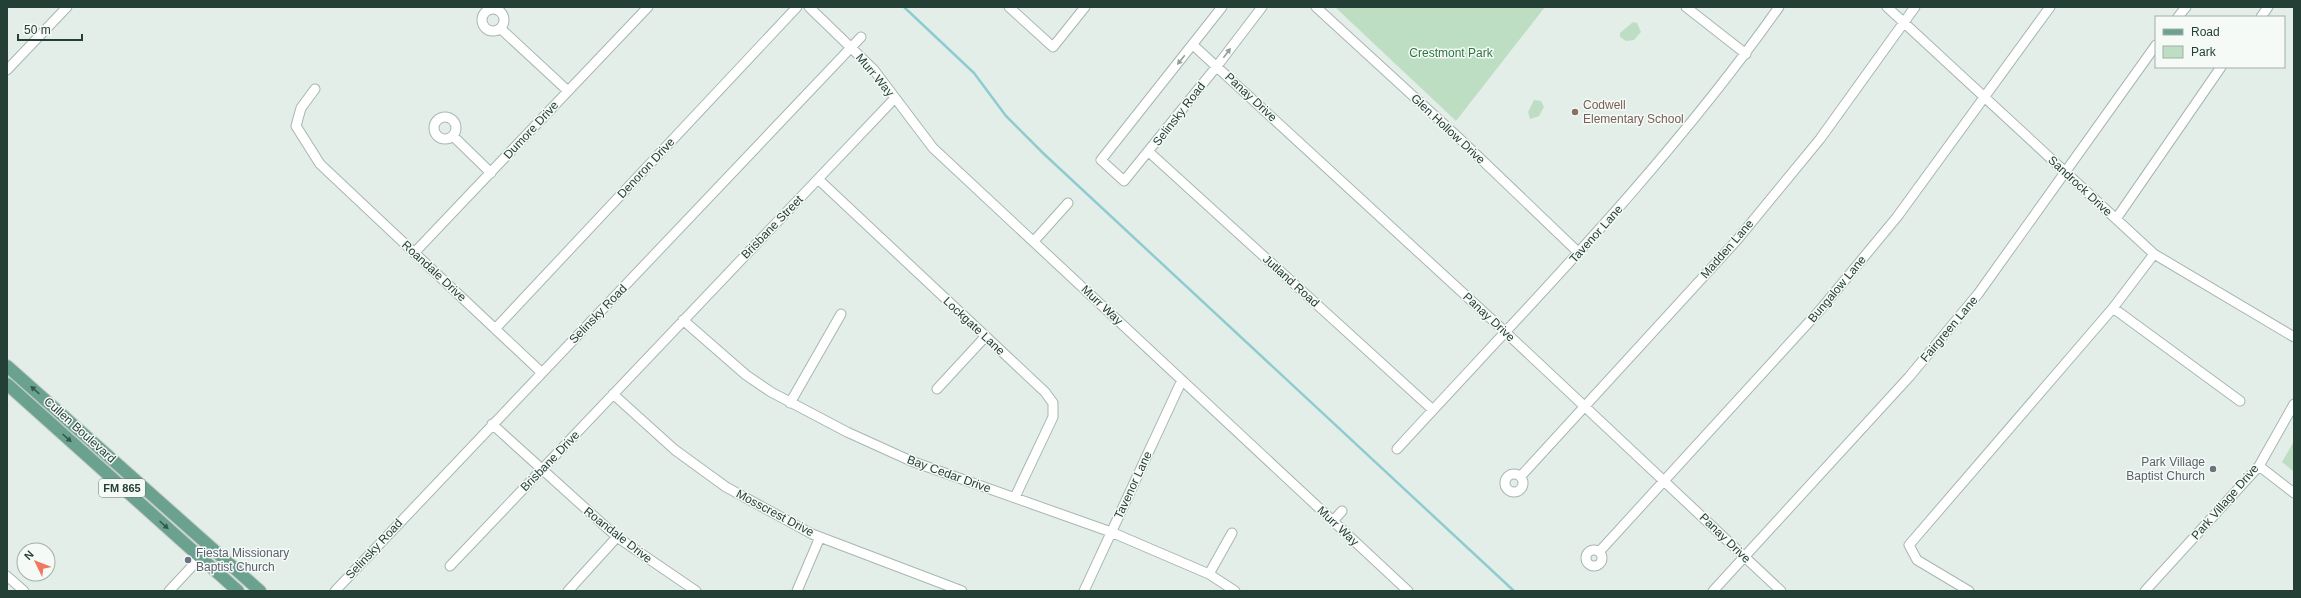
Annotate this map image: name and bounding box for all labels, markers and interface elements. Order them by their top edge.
scale bar [18,16,82,42]
legend [2155,16,2285,68]
text: 50 m [24,23,51,37]
text: Road [2191,25,2220,39]
text: Park [2191,45,2217,59]
park label: Crestmont Park [1409,46,1494,60]
one-way arrow [1223,47,1231,58]
street label: Murr Way [853,51,897,99]
one-way arrow [1177,54,1186,65]
street label: Panay Drive [1222,70,1280,125]
street label: Selinsky Road [1150,79,1208,149]
street label: Glen Hollow Drive [1408,91,1488,167]
street label: Dumore Drive [501,98,562,162]
place label: Codwell Elementary School [1583,98,1684,126]
marker: Codwell Elementary School [1570,107,1580,117]
street label: Denoron Drive [614,135,678,201]
street label: Sandrock Drive [2045,153,2115,219]
street label: Brisbane Street [738,192,806,262]
street label: Tavenor Lane [1566,202,1626,266]
street label: Madden Lane [1698,216,1757,281]
street label: Roandale Drive [399,238,469,305]
street label: Jutland Road [1260,252,1322,310]
street label: Bungalow Lane [1805,253,1869,325]
street label: Selinsky Road [566,282,630,346]
street label: Murr Way [1078,282,1126,328]
street label: Panay Drive [1460,290,1518,345]
street label: Fairgreen Lane [1917,293,1981,365]
street label: Lockgate Lane [940,294,1008,358]
one-way arrow [30,386,40,395]
street label: Cullen Boulevard [41,394,119,466]
street label: Brisbane Drive [518,428,583,494]
one-way arrow [62,434,73,443]
street label: Tavenor Lane [1111,449,1155,521]
street label: Bay Cedar Drive [905,452,993,496]
place label: Park Village Baptist Church [2126,455,2205,483]
street label: Park Village Drive [2189,461,2262,543]
marker: Park Village Baptist Church [2208,464,2218,474]
road number: FM 865 [99,479,145,497]
street label: Mosscrest Drive [734,487,817,540]
street label: Murr Way [1314,503,1362,549]
street label: Roandale Drive [581,504,655,566]
street label: Panay Drive [1697,510,1754,566]
street label: Selinsky Road [343,516,405,582]
one-way arrow [159,520,169,530]
north arrow [16,542,56,582]
place label: Fiesta Missionary Baptist Church [196,546,289,574]
text: N [22,548,36,562]
marker: Fiesta Missionary Baptist Church [183,555,193,565]

